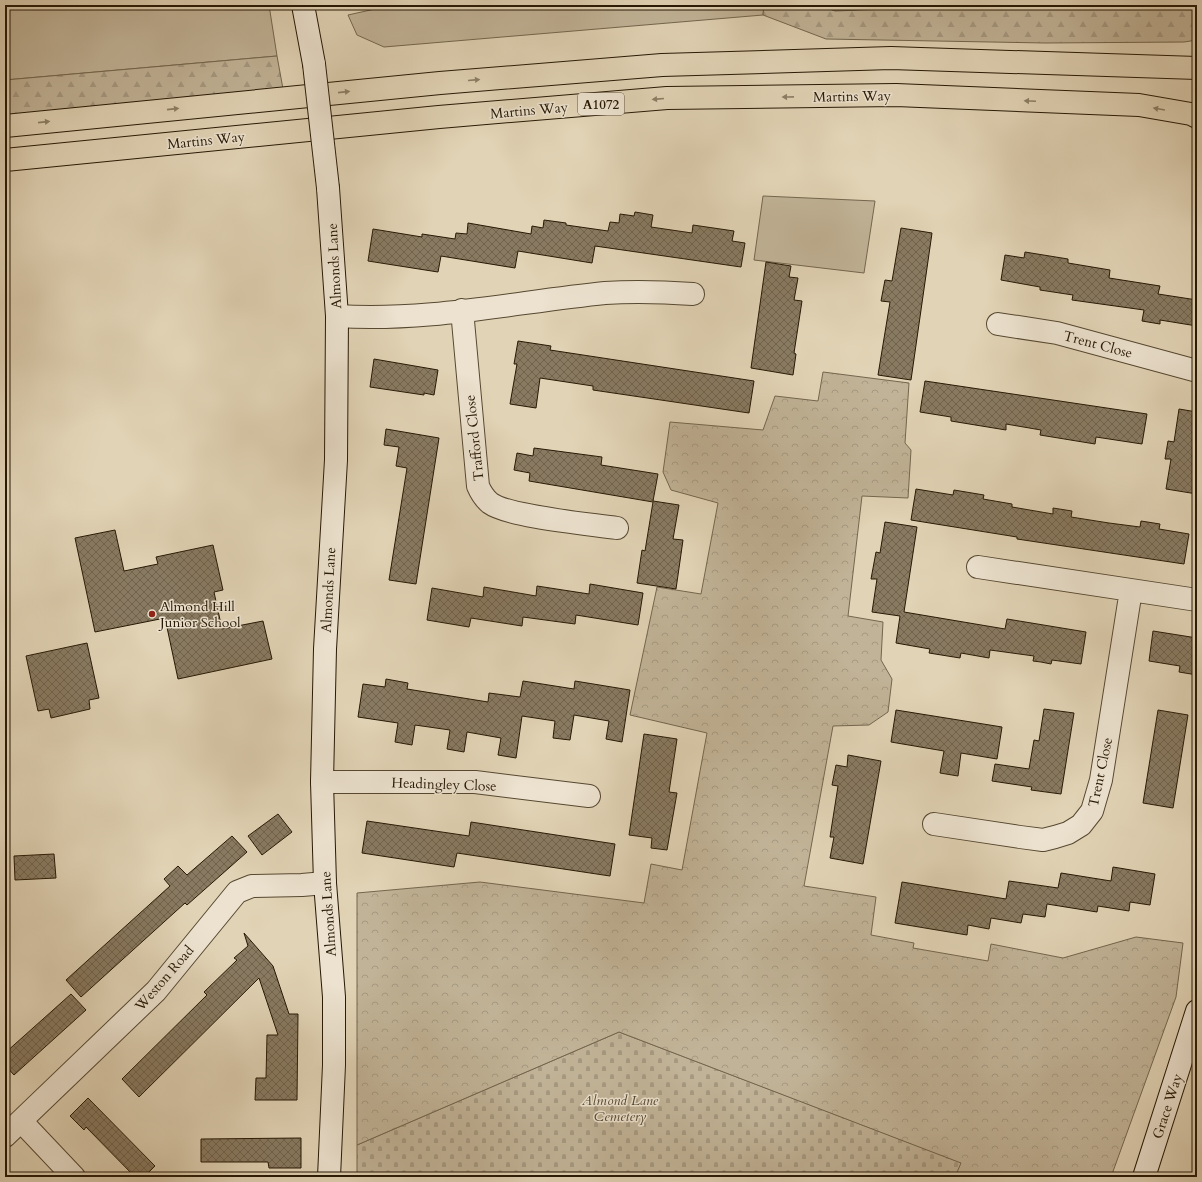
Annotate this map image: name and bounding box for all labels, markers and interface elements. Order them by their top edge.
one-way arrow [468,77,480,83]
street label: Martins Way [813,86,892,107]
one-way arrow [338,89,350,95]
road number: A1072 [578,93,624,115]
one-way arrow [781,94,794,100]
one-way arrow [652,95,664,102]
street label: Martins Way [489,98,569,123]
one-way arrow [1023,98,1036,104]
one-way arrow [167,106,179,112]
one-way arrow [1153,106,1165,112]
one-way arrow [38,118,50,125]
street label: Martins Way [166,127,246,154]
street label: Almonds Lane [323,223,346,309]
street label: Trent Close [1061,326,1134,363]
street label: Trafford Close [461,394,488,482]
street label: Almonds Lane [317,547,340,633]
place label: Almond Hill Junior School [158,597,241,632]
marker: Almond Hill Junior School [147,609,157,619]
street label: Trent Close [1084,736,1117,809]
street label: Headingley Close [391,773,497,796]
street label: Almonds Lane [316,871,341,957]
street label: Weston Road [130,941,198,1016]
street label: Grace Way [1148,1070,1187,1141]
park label: Almond Lane Cemetery [581,1091,659,1126]

